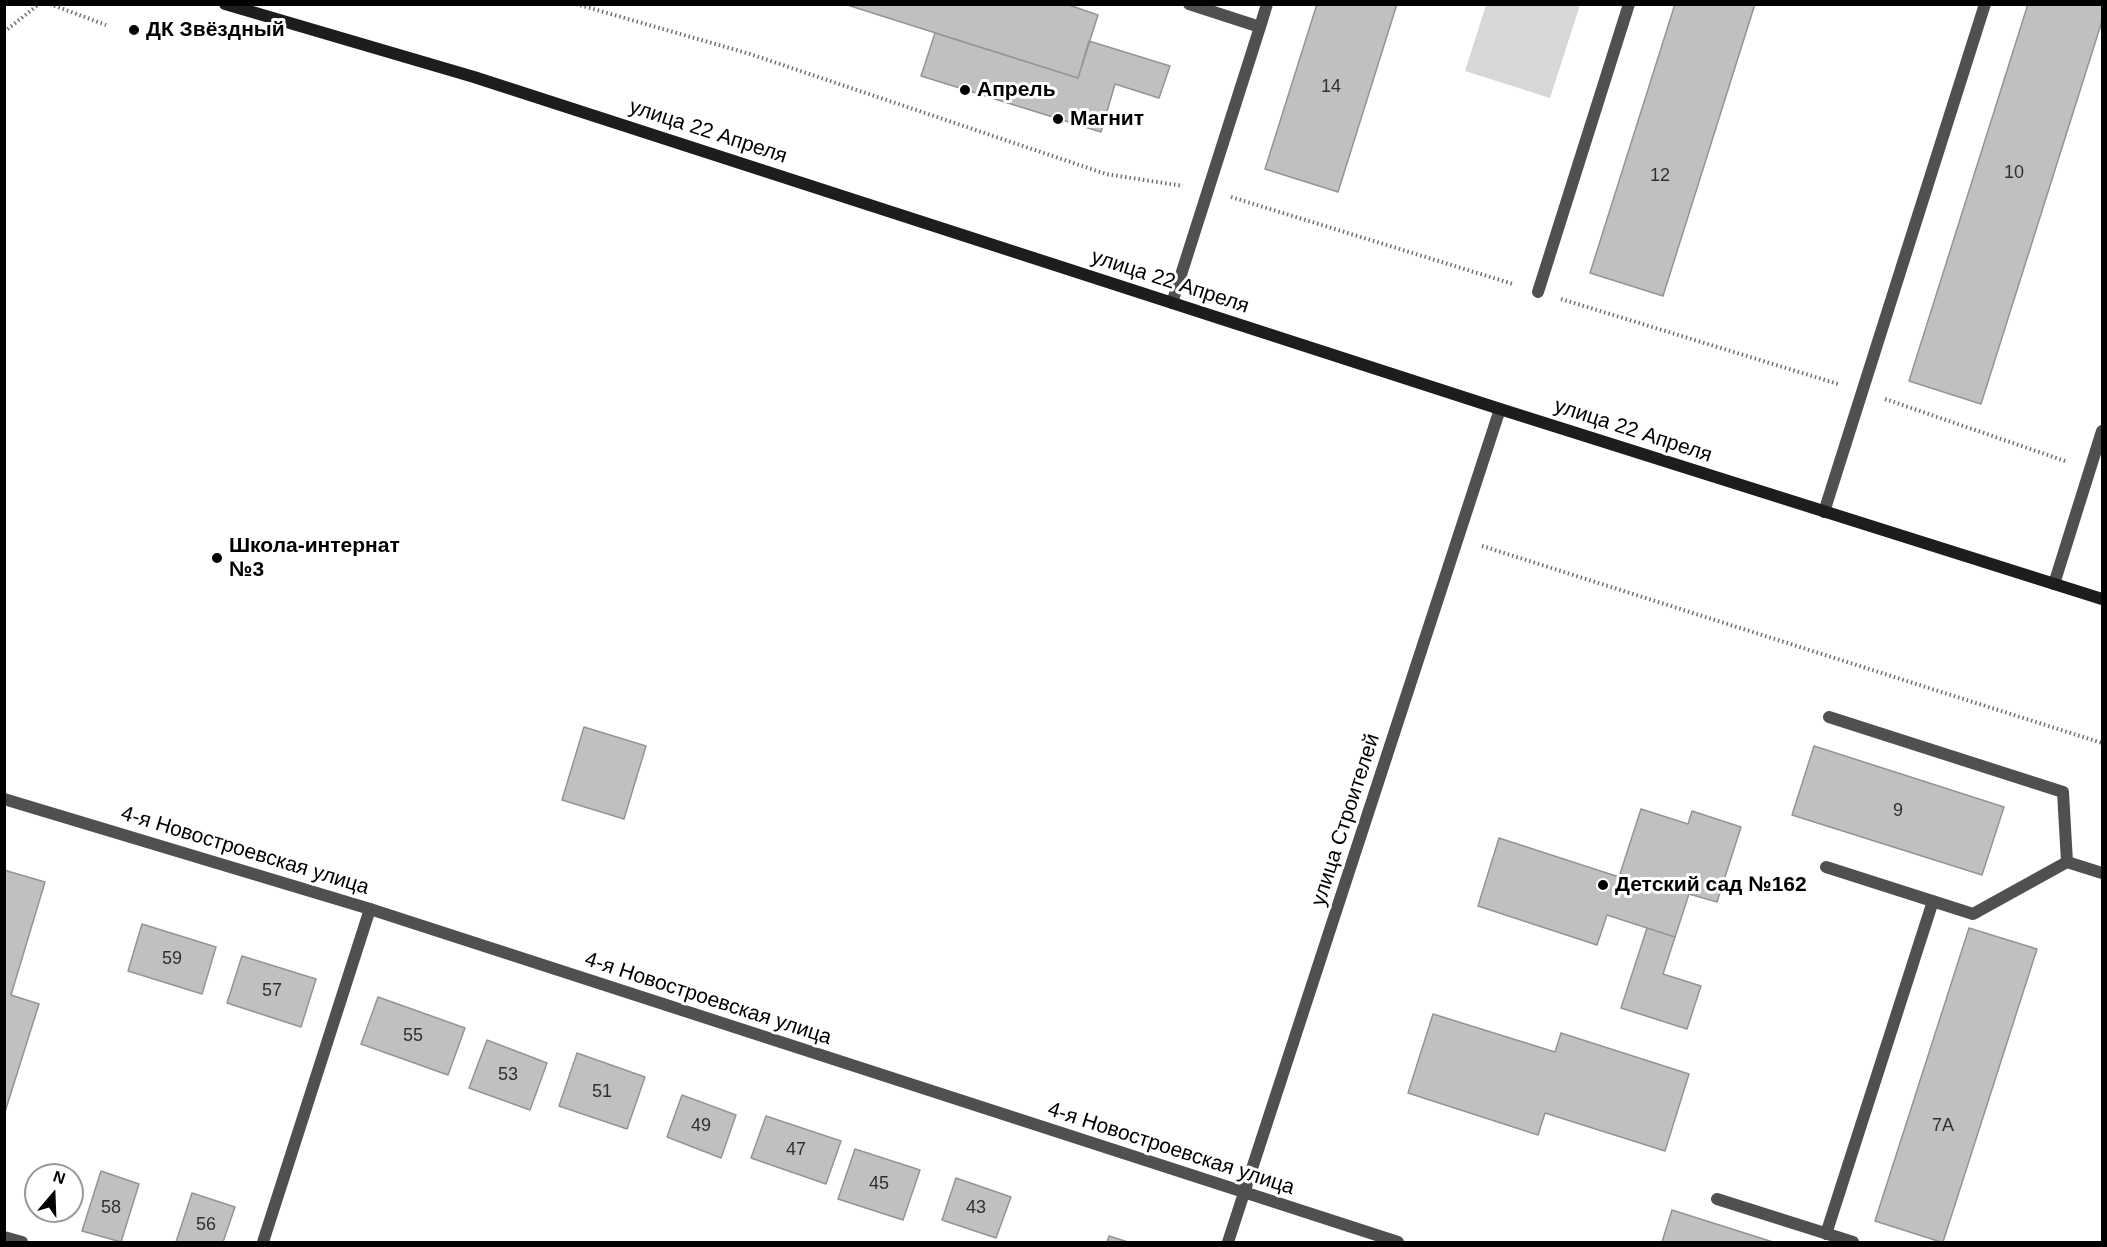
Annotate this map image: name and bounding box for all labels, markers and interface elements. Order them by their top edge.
place label: ДК Звёздный [146,17,285,43]
marker: ДК Звёздный [127,23,141,37]
house number: 14 [1321,76,1341,98]
place label: Апрель [977,77,1056,103]
marker: Апрель [958,83,972,97]
street label: улица 22 Апреля [626,95,790,169]
place label: Магнит [1070,106,1144,132]
marker: Магнит [1051,112,1065,126]
house number: 10 [2004,162,2024,184]
house number: 12 [1650,165,1670,187]
street label: улица 22 Апреля [1088,245,1252,319]
street label: улица 22 Апреля [1551,394,1715,468]
place label: Школа-интернат №3 [229,533,400,583]
marker: Школа-интернат №3 [210,551,224,565]
street label: улица Строителей [1306,731,1386,909]
house number: 9 [1893,800,1903,822]
street label: 4-я Новостроевская улица [118,801,372,901]
place label: Детский сад №162 [1615,872,1807,898]
marker: Детский сад №162 [1596,878,1610,892]
street label: 4-я Новостроевская улица [581,947,835,1051]
house number: 59 [162,948,182,970]
house number: 57 [262,980,282,1002]
house number: 55 [403,1025,423,1047]
house number: 53 [498,1064,518,1086]
house number: 51 [592,1081,612,1103]
street label: 4-я Новостроевская улица [1044,1097,1298,1201]
house number: 49 [691,1115,711,1137]
house number: 7А [1932,1115,1954,1137]
house number: 47 [786,1139,806,1161]
north arrow [24,1163,84,1223]
text: N [51,1167,68,1187]
house number: 45 [869,1173,889,1195]
house number: 58 [101,1197,121,1219]
house number: 43 [966,1197,986,1219]
house number: 56 [196,1214,216,1236]

